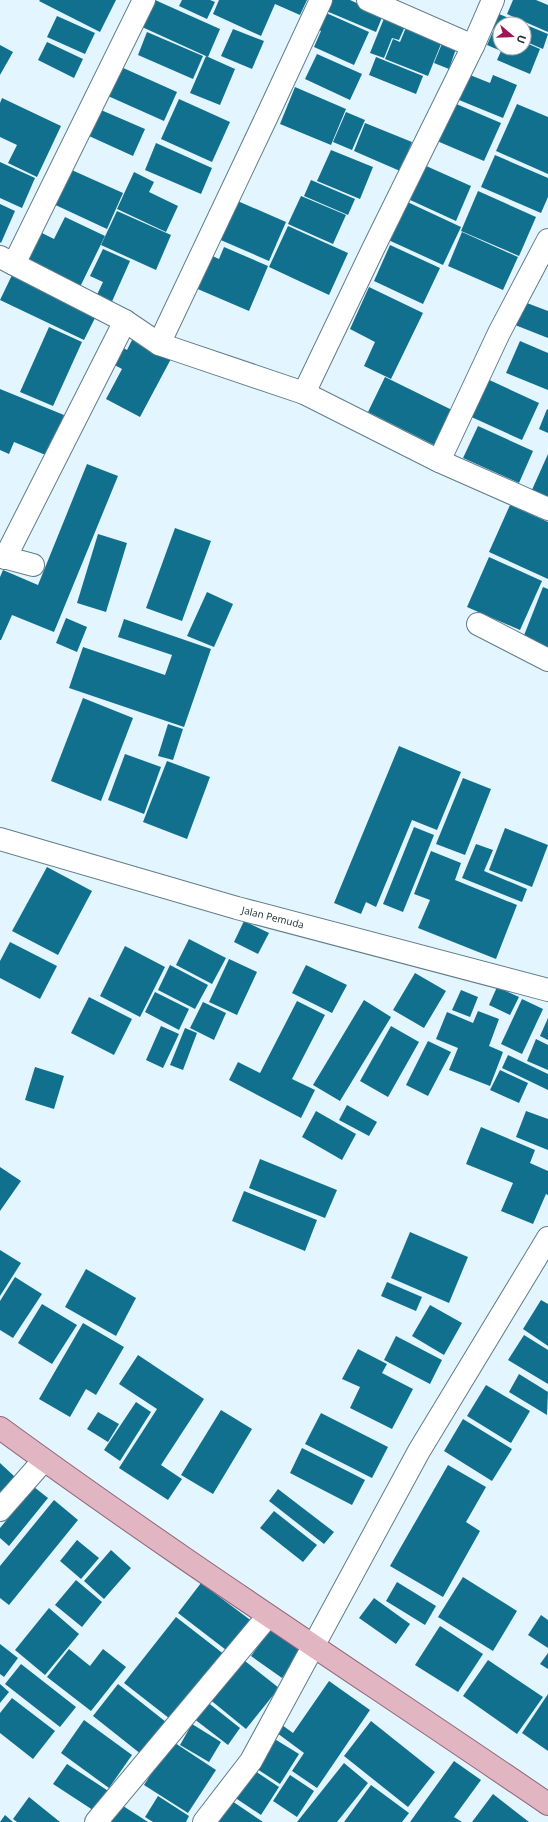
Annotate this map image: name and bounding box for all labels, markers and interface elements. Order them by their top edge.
north arrow [492,16,532,56]
text: U [513,33,530,46]
street label: Jalan Pemuda [239,902,306,932]

